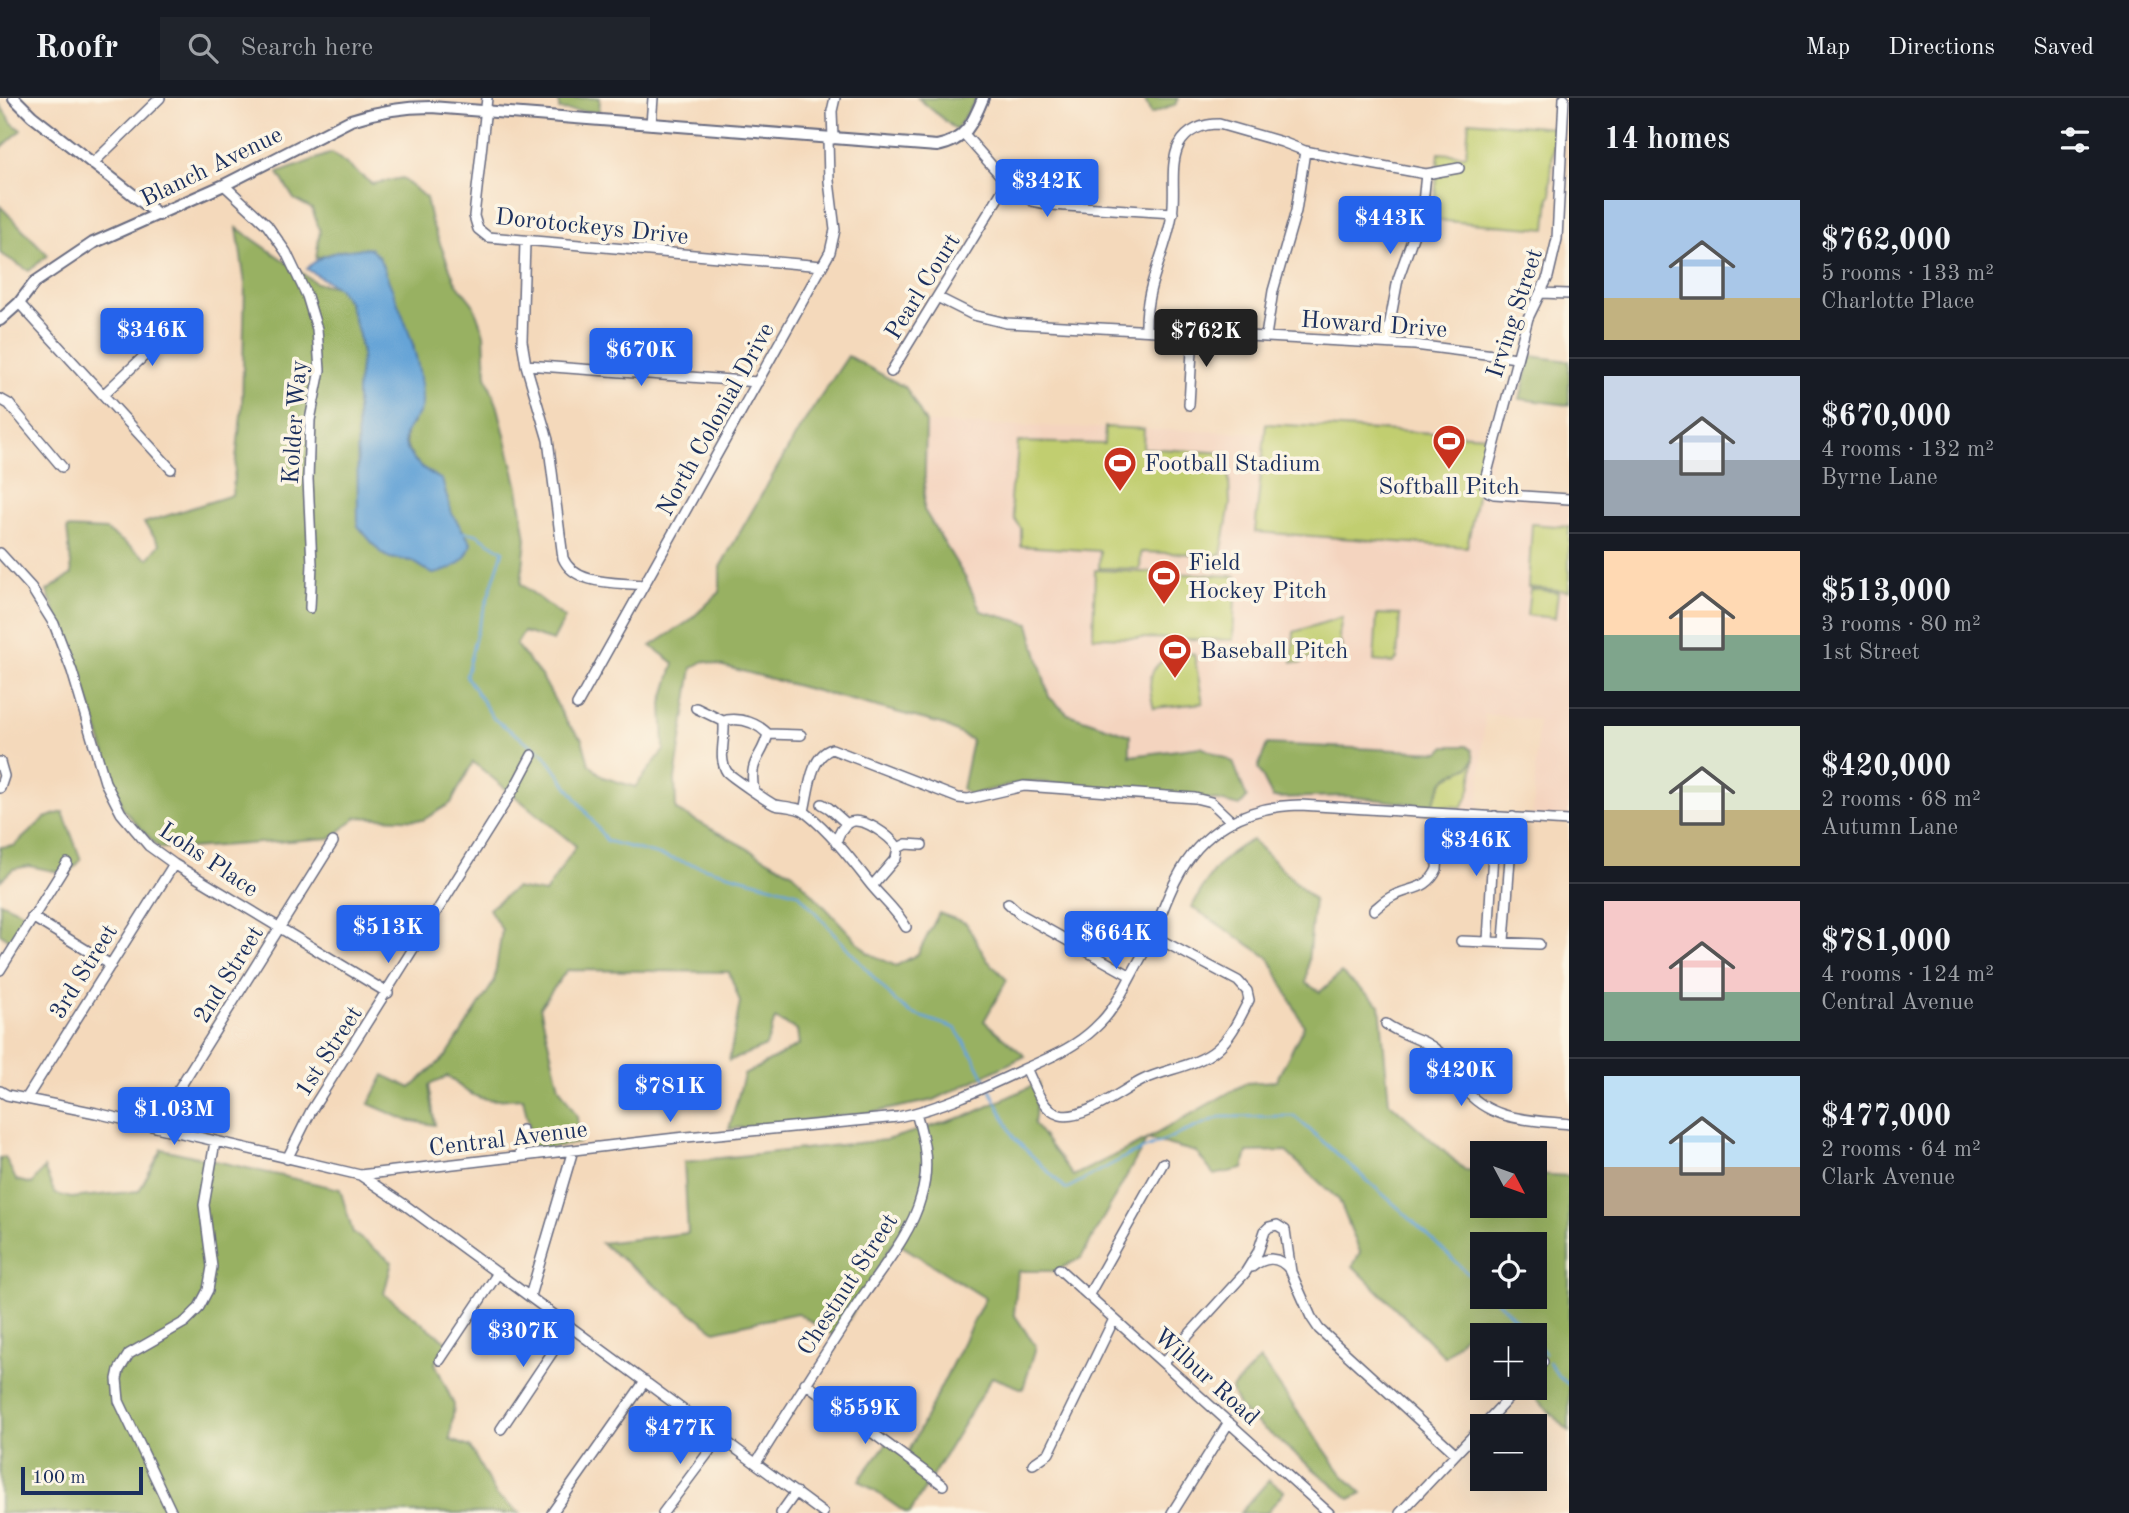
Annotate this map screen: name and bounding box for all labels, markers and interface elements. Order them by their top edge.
search box [160,17,650,80]
icon: search [184,29,222,67]
text: Roofr [35,32,118,65]
text: Search here [240,35,373,61]
text: Map [1806,36,1850,60]
text: Directions [1888,36,1995,60]
text: Saved [2033,36,2094,60]
icon: filters [2056,121,2094,159]
street label: Blanch Avenue [137,123,286,212]
text: 14 homes [1604,125,1730,155]
pin: $342K [998,159,1096,219]
text: $342K [1011,170,1083,193]
pin: $443K [1341,197,1439,256]
street label: Dorotockeys Drive [494,206,690,250]
text: $443K [1354,207,1426,230]
text: $762,000 [1821,226,1951,256]
icon: home [1660,228,1744,312]
street label: Pearl Court [882,230,966,344]
street label: Irving Street [1484,246,1548,381]
text: 5 rooms · 133 m² [1821,262,1994,285]
text: Charlotte Place [1821,290,1974,313]
pin: $346K [103,308,201,368]
street label: Howard Drive [1300,309,1448,343]
pin: $762K [1157,310,1255,369]
text: $346K [116,319,188,342]
street label: North Colonial Drive [654,319,780,521]
text: $762K [1170,320,1242,343]
pin: $670K [592,328,690,388]
text: $670K [605,339,677,362]
street label: Kolder Way [280,359,312,485]
text: $670,000 [1821,402,1951,432]
icon: home [1660,404,1744,488]
sports icon: Softball Pitch [1430,422,1468,471]
text: 4 rooms · 132 m² [1821,438,1994,461]
sports icon: Football Stadium [1101,444,1139,493]
place label: Football Stadium [1144,453,1321,477]
text: Byrne Lane [1821,466,1938,489]
place label: Softball Pitch [1378,476,1520,500]
place label: Field Hockey Pitch [1188,552,1327,604]
sports icon: Field Hockey Pitch [1145,557,1183,606]
text: $513,000 [1821,577,1951,607]
icon: home [1660,579,1744,663]
text: 3 rooms · 80 m² [1821,613,1981,636]
sports icon: Baseball Pitch [1156,631,1194,680]
place label: Baseball Pitch [1200,640,1348,664]
text: 1st Street [1821,641,1920,664]
text: $420,000 [1821,752,1951,782]
icon: home [1660,754,1744,838]
text: 2 rooms · 68 m² [1821,788,1981,811]
text: Autumn Lane [1821,816,1958,839]
pin: $346K [1427,818,1525,878]
street label: Lohs Place [154,819,262,903]
text: $346K [1440,829,1512,852]
pin: $513K [339,906,437,965]
pin: $664K [1067,912,1165,971]
text: $513K [352,916,424,939]
street label: 3rd Street [46,920,123,1024]
street label: 2nd Street [190,922,269,1028]
text: $664K [1080,922,1152,945]
text: $781,000 [1821,927,1951,957]
icon: home [1660,929,1744,1013]
text: 4 rooms · 124 m² [1821,963,1994,986]
text: Central Avenue [1821,991,1974,1014]
street label: 1st Street [292,1002,368,1102]
pin: $420K [1412,1048,1510,1108]
text: $420K [1425,1059,1497,1082]
pin: $781K [621,1065,719,1124]
text: $781K [634,1075,706,1098]
pin: $1.03M [117,1088,231,1147]
text: $1.03M [134,1098,214,1121]
text: $477,000 [1821,1102,1951,1132]
icon: home [1660,1104,1744,1188]
street label: Central Avenue [428,1118,589,1162]
text: 2 rooms · 64 m² [1821,1138,1981,1161]
north arrow [1470,1141,1547,1218]
map controls [1470,1141,1547,1491]
text: Clark Avenue [1821,1166,1955,1189]
street label: Chestnut Street [794,1210,903,1360]
button: locate [1470,1232,1547,1309]
pin: $307K [474,1310,572,1369]
text: $307K [487,1320,559,1343]
button: + [1470,1323,1547,1400]
street label: Wilbur Road [1148,1324,1263,1431]
pin: $559K [816,1386,914,1446]
text: $559K [829,1397,901,1420]
pin: $477K [631,1406,729,1466]
button: − [1470,1414,1547,1491]
text: $477K [644,1417,716,1440]
scale bar [21,1464,144,1496]
text: 100 m [32,1469,85,1488]

